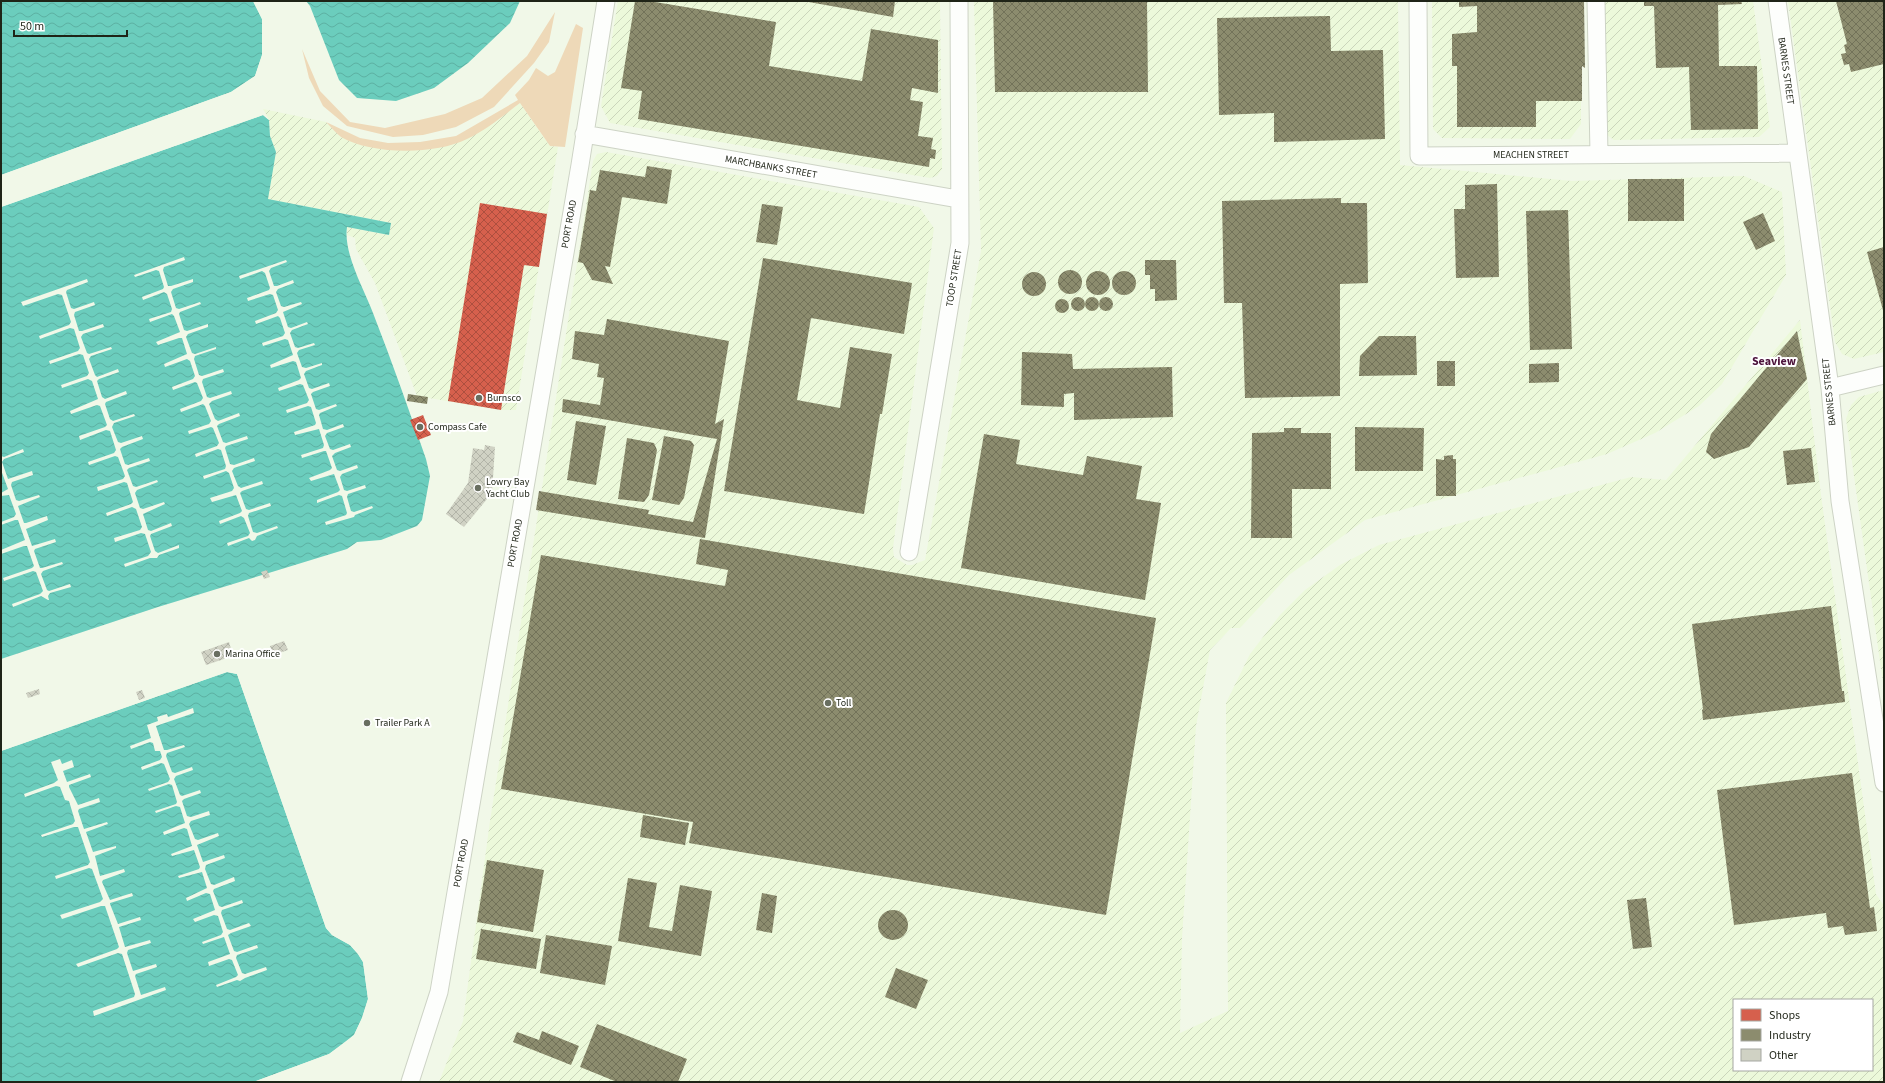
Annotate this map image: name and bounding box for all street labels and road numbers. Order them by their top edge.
street label: BARNES STREET [1774,36,1798,106]
street label: MEACHEN STREET [1493,148,1570,162]
street label: MARCHBANKS STREET [724,152,819,182]
street label: PORT ROAD [558,199,580,249]
street label: TOOP STREET [943,248,966,308]
street label: BARNES STREET [1818,357,1840,427]
street label: PORT ROAD [504,518,526,568]
street label: PORT ROAD [450,838,472,888]

